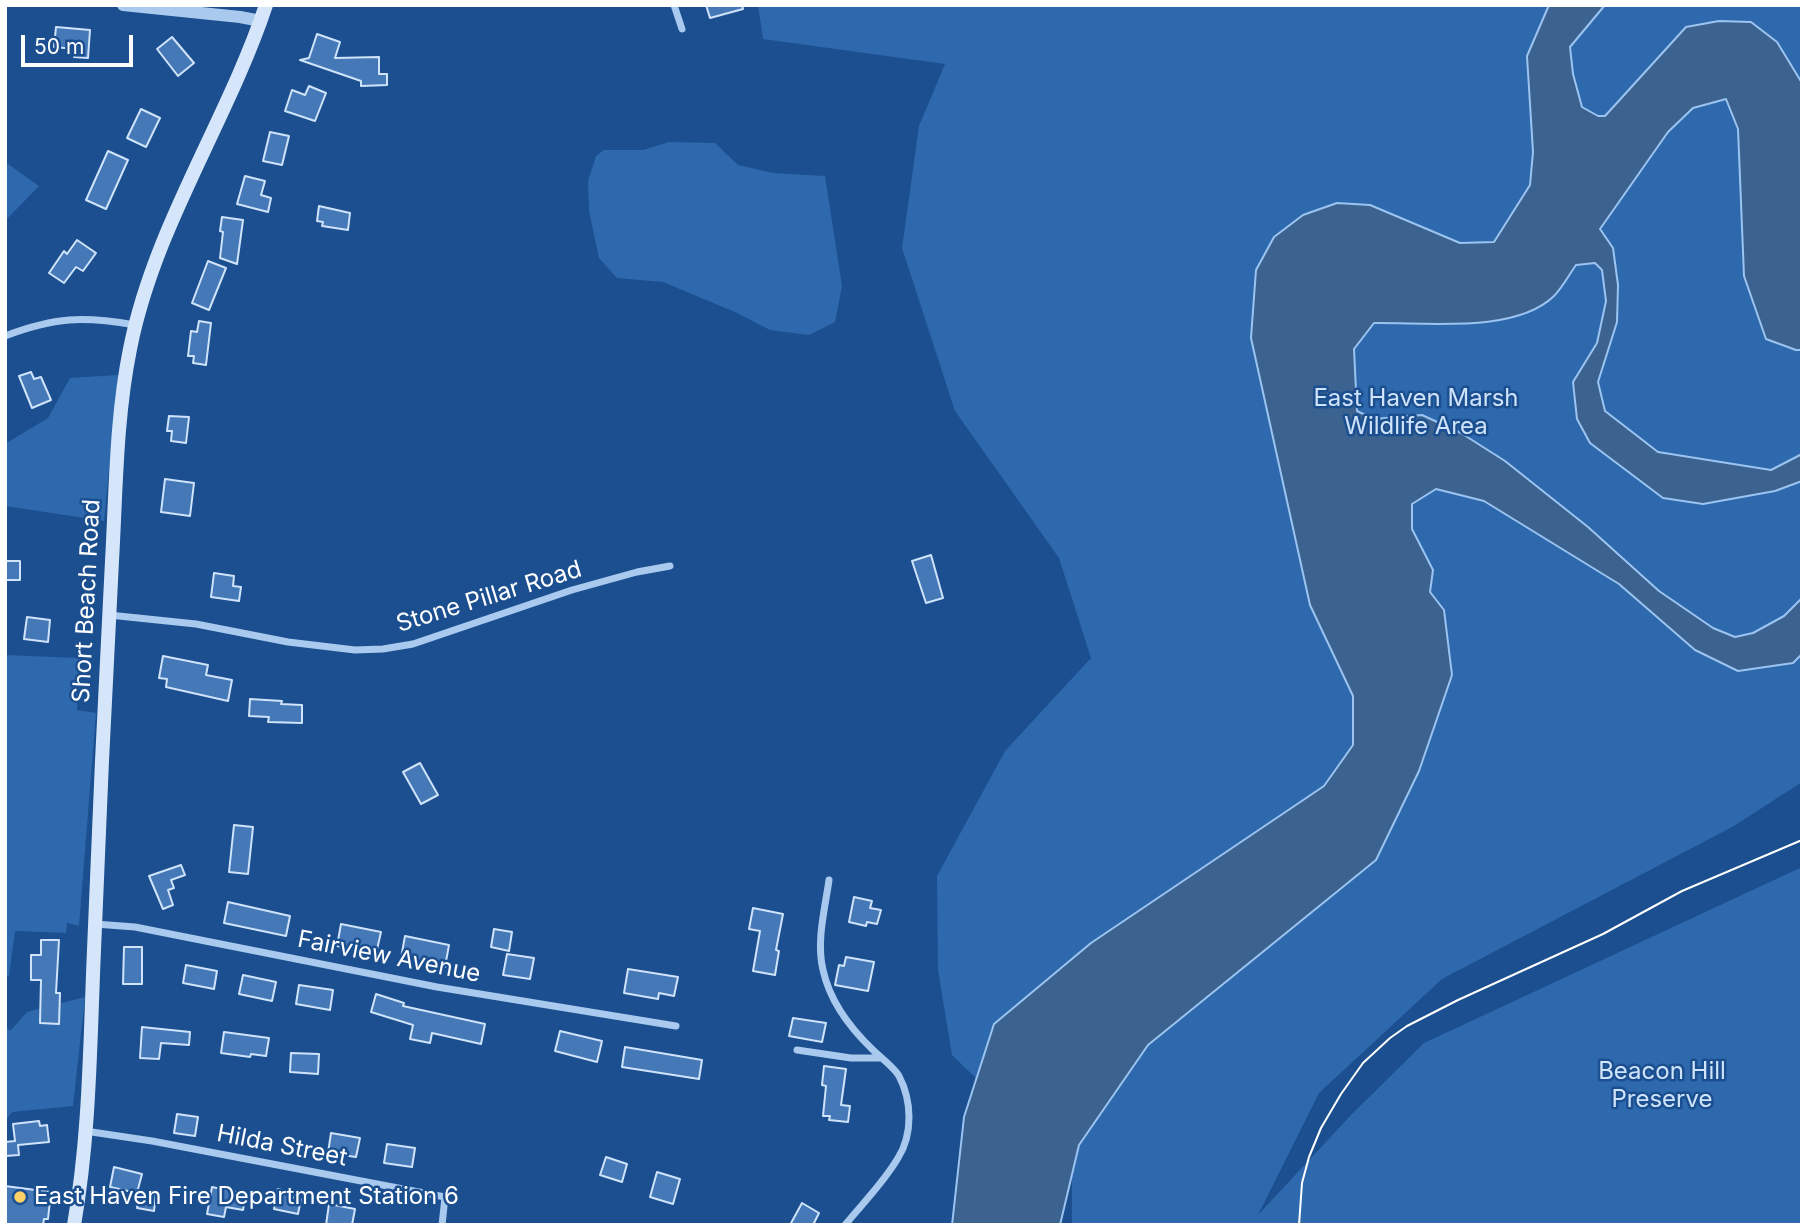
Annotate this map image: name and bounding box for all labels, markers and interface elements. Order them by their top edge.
scale bar [24,21,136,65]
text: 50 m [34,34,84,59]
park label: East Haven Marsh Wildlife Area [1313,385,1519,441]
street label: Short Beach Road [67,498,107,704]
street label: Stone Pillar Road [393,555,585,639]
street label: Fairview Avenue [295,925,483,989]
park label: Beacon Hill Preserve [1598,1058,1726,1114]
street label: Hilda Street [214,1119,350,1173]
place label: East Haven Fire Department Station 6 [34,1183,459,1211]
marker: East Haven Fire Department Station 6 [12,1189,28,1205]

